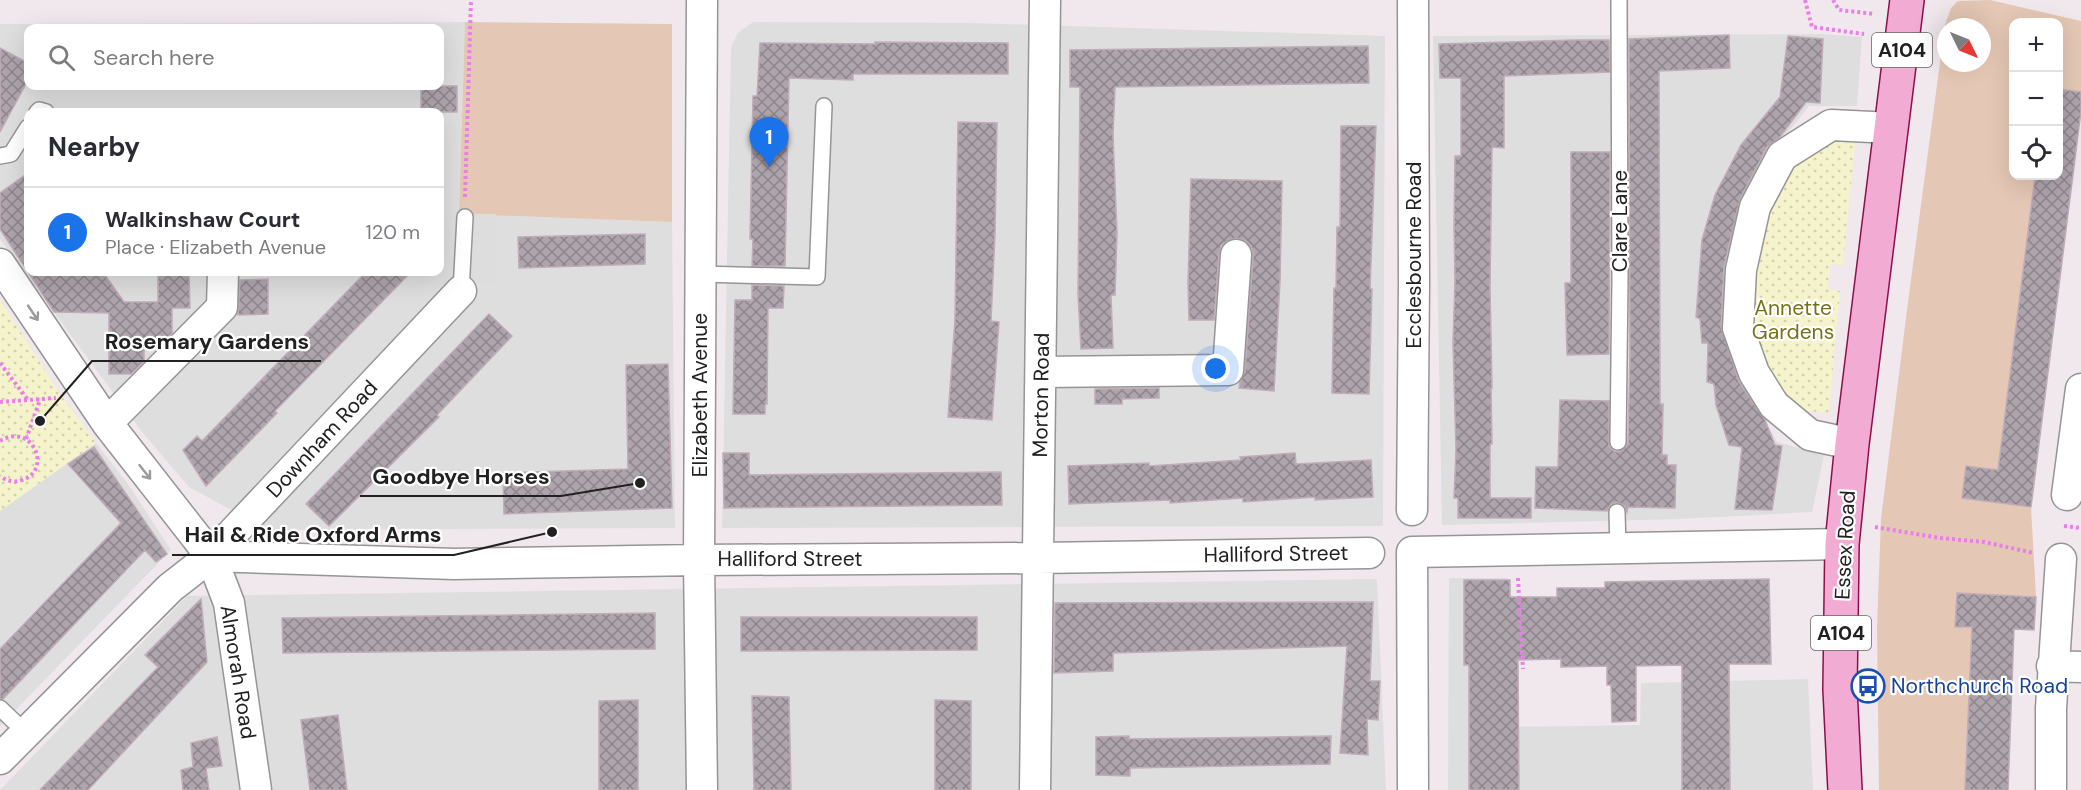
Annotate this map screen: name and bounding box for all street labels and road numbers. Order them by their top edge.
road number: A104 [1872,33,1932,67]
street label: Ecclesbourne Road [1400,162,1428,348]
street label: Clare Lane [1606,170,1634,272]
street label: Elizabeth Avenue [686,313,714,477]
street label: Morton Road [1026,332,1056,458]
street label: Downham Road [260,374,384,504]
street label: Essex Road [1828,490,1862,600]
street label: Halliford Street [1203,539,1349,569]
street label: Halliford Street [718,545,862,573]
street label: Almorah Road [214,603,262,741]
road number: A104 [1811,616,1871,650]

